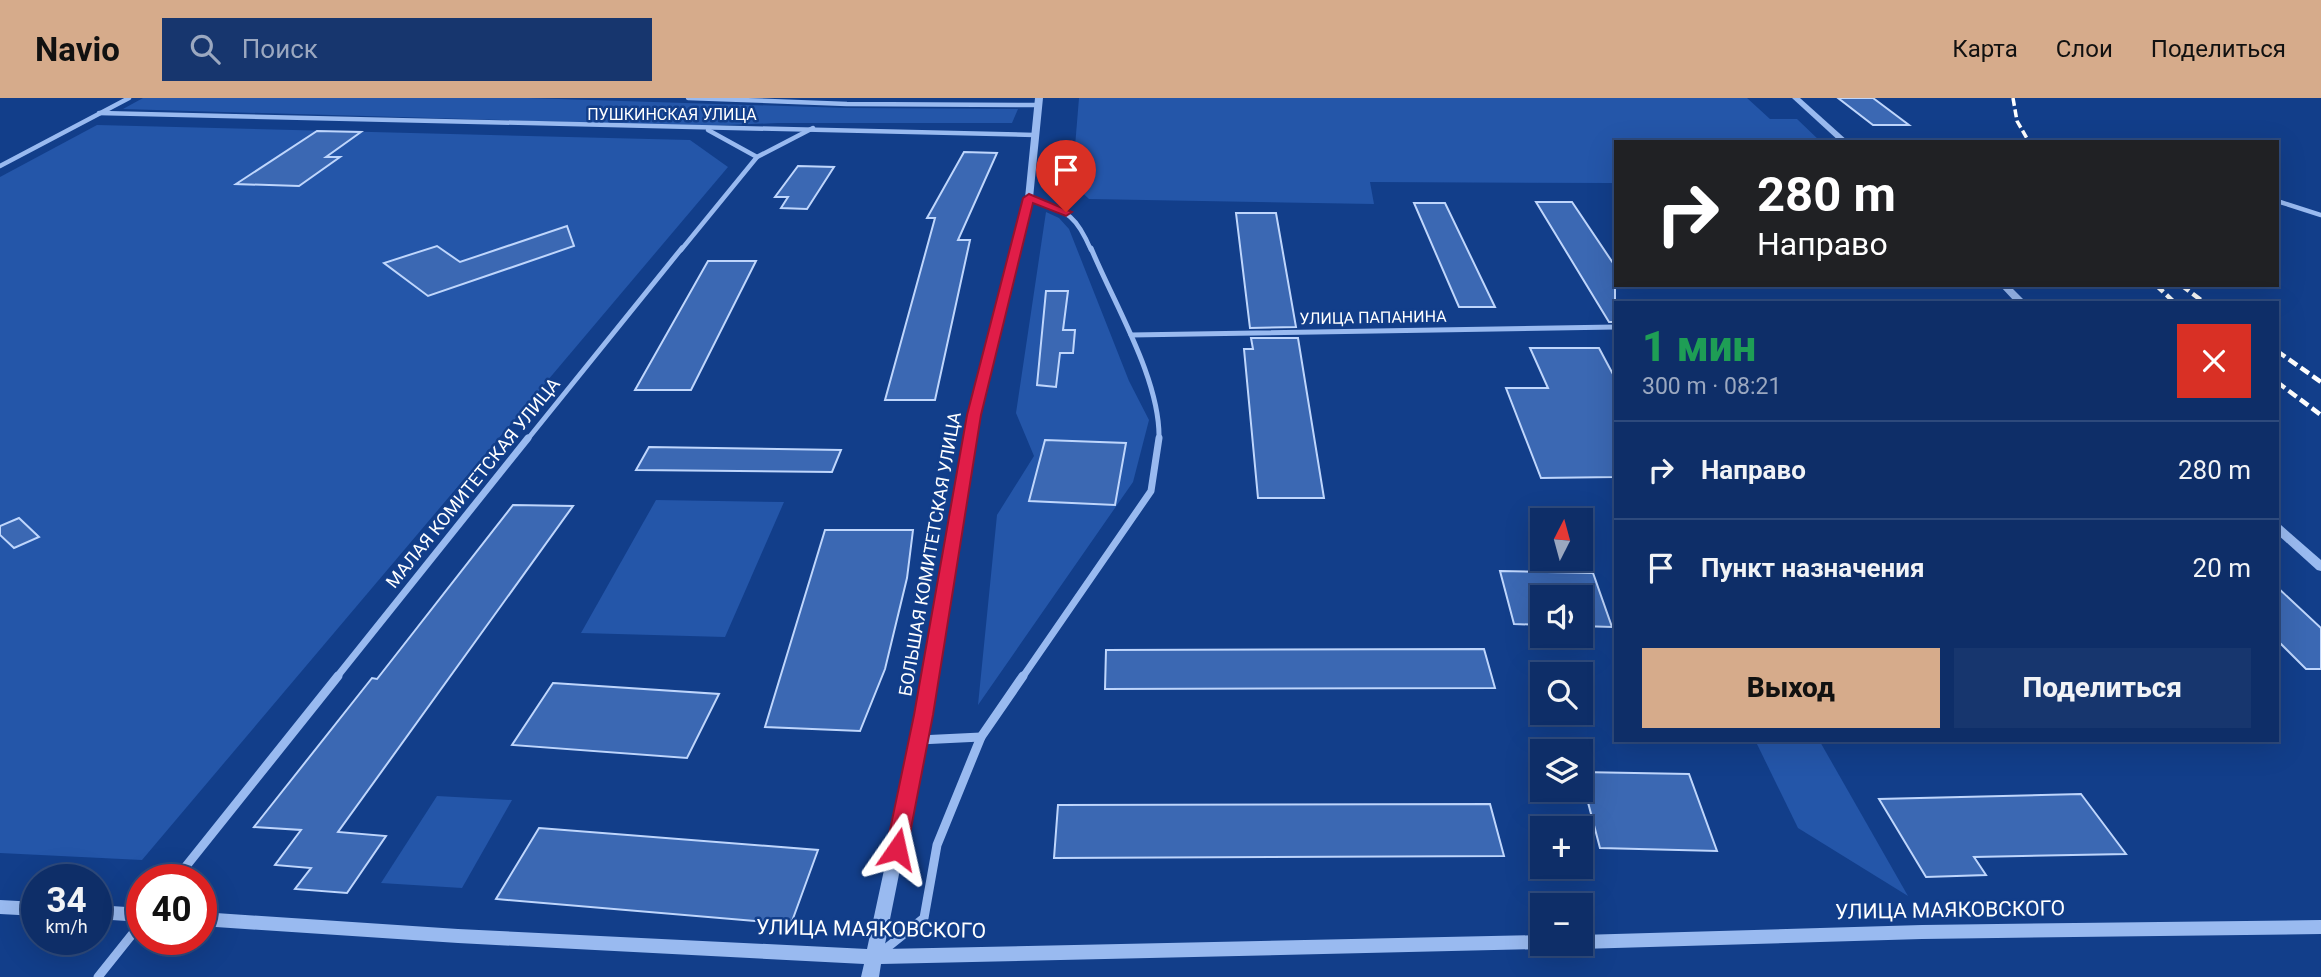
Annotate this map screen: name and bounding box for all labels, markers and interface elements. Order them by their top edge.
search box [162,18,652,81]
text: Navio [35,30,120,69]
icon: search [186,30,224,68]
text: Поиск [242,34,318,64]
text: Карта [1952,35,2018,63]
text: Слои [2056,35,2113,63]
text: Поделиться [2151,35,2286,63]
street label: ПУШКИНСКАЯ УЛИЦА [587,105,757,124]
pin [1036,140,1096,212]
icon: arrive [1047,151,1085,189]
text: 280 m [1757,166,1896,223]
icon: right [1642,168,1733,259]
text: Направо [1757,225,1888,263]
street label: УЛИЦА ПАПАНИНА [1299,307,1447,328]
text: 1 мин [1642,322,1756,371]
button: close [2177,324,2251,398]
street label: МАЛАЯ КОМИТЕТСКАЯ УЛИЦА [381,373,564,592]
text: 300 m · 08:21 [1642,373,1781,400]
street label: БОЛЬШАЯ КОМИТЕТСКАЯ УЛИЦА [894,410,965,698]
icon: right [1642,451,1680,489]
text: Направо [1701,455,1806,485]
text: 280 m [2178,455,2251,485]
north arrow [1530,508,1592,570]
map controls [1530,508,1593,956]
icon: arrive [1642,549,1680,587]
text: Пункт назначения [1701,553,1925,583]
text: 20 m [2193,553,2251,583]
button: sound [1530,585,1593,648]
button: Выход [1642,648,1940,728]
button: Поделиться [1954,648,2251,728]
button: search [1530,662,1593,725]
button: layers [1530,739,1593,802]
position arrow [860,812,934,886]
button: + [1530,816,1593,879]
speed limit sign: 40 [126,864,217,955]
text: 34 [46,880,87,921]
button: − [1530,893,1593,956]
street label: УЛИЦА МАЯКОВСКОГО [1835,896,2065,924]
street label: УЛИЦА МАЯКОВСКОГО [756,915,986,943]
text: km/h [45,916,88,937]

